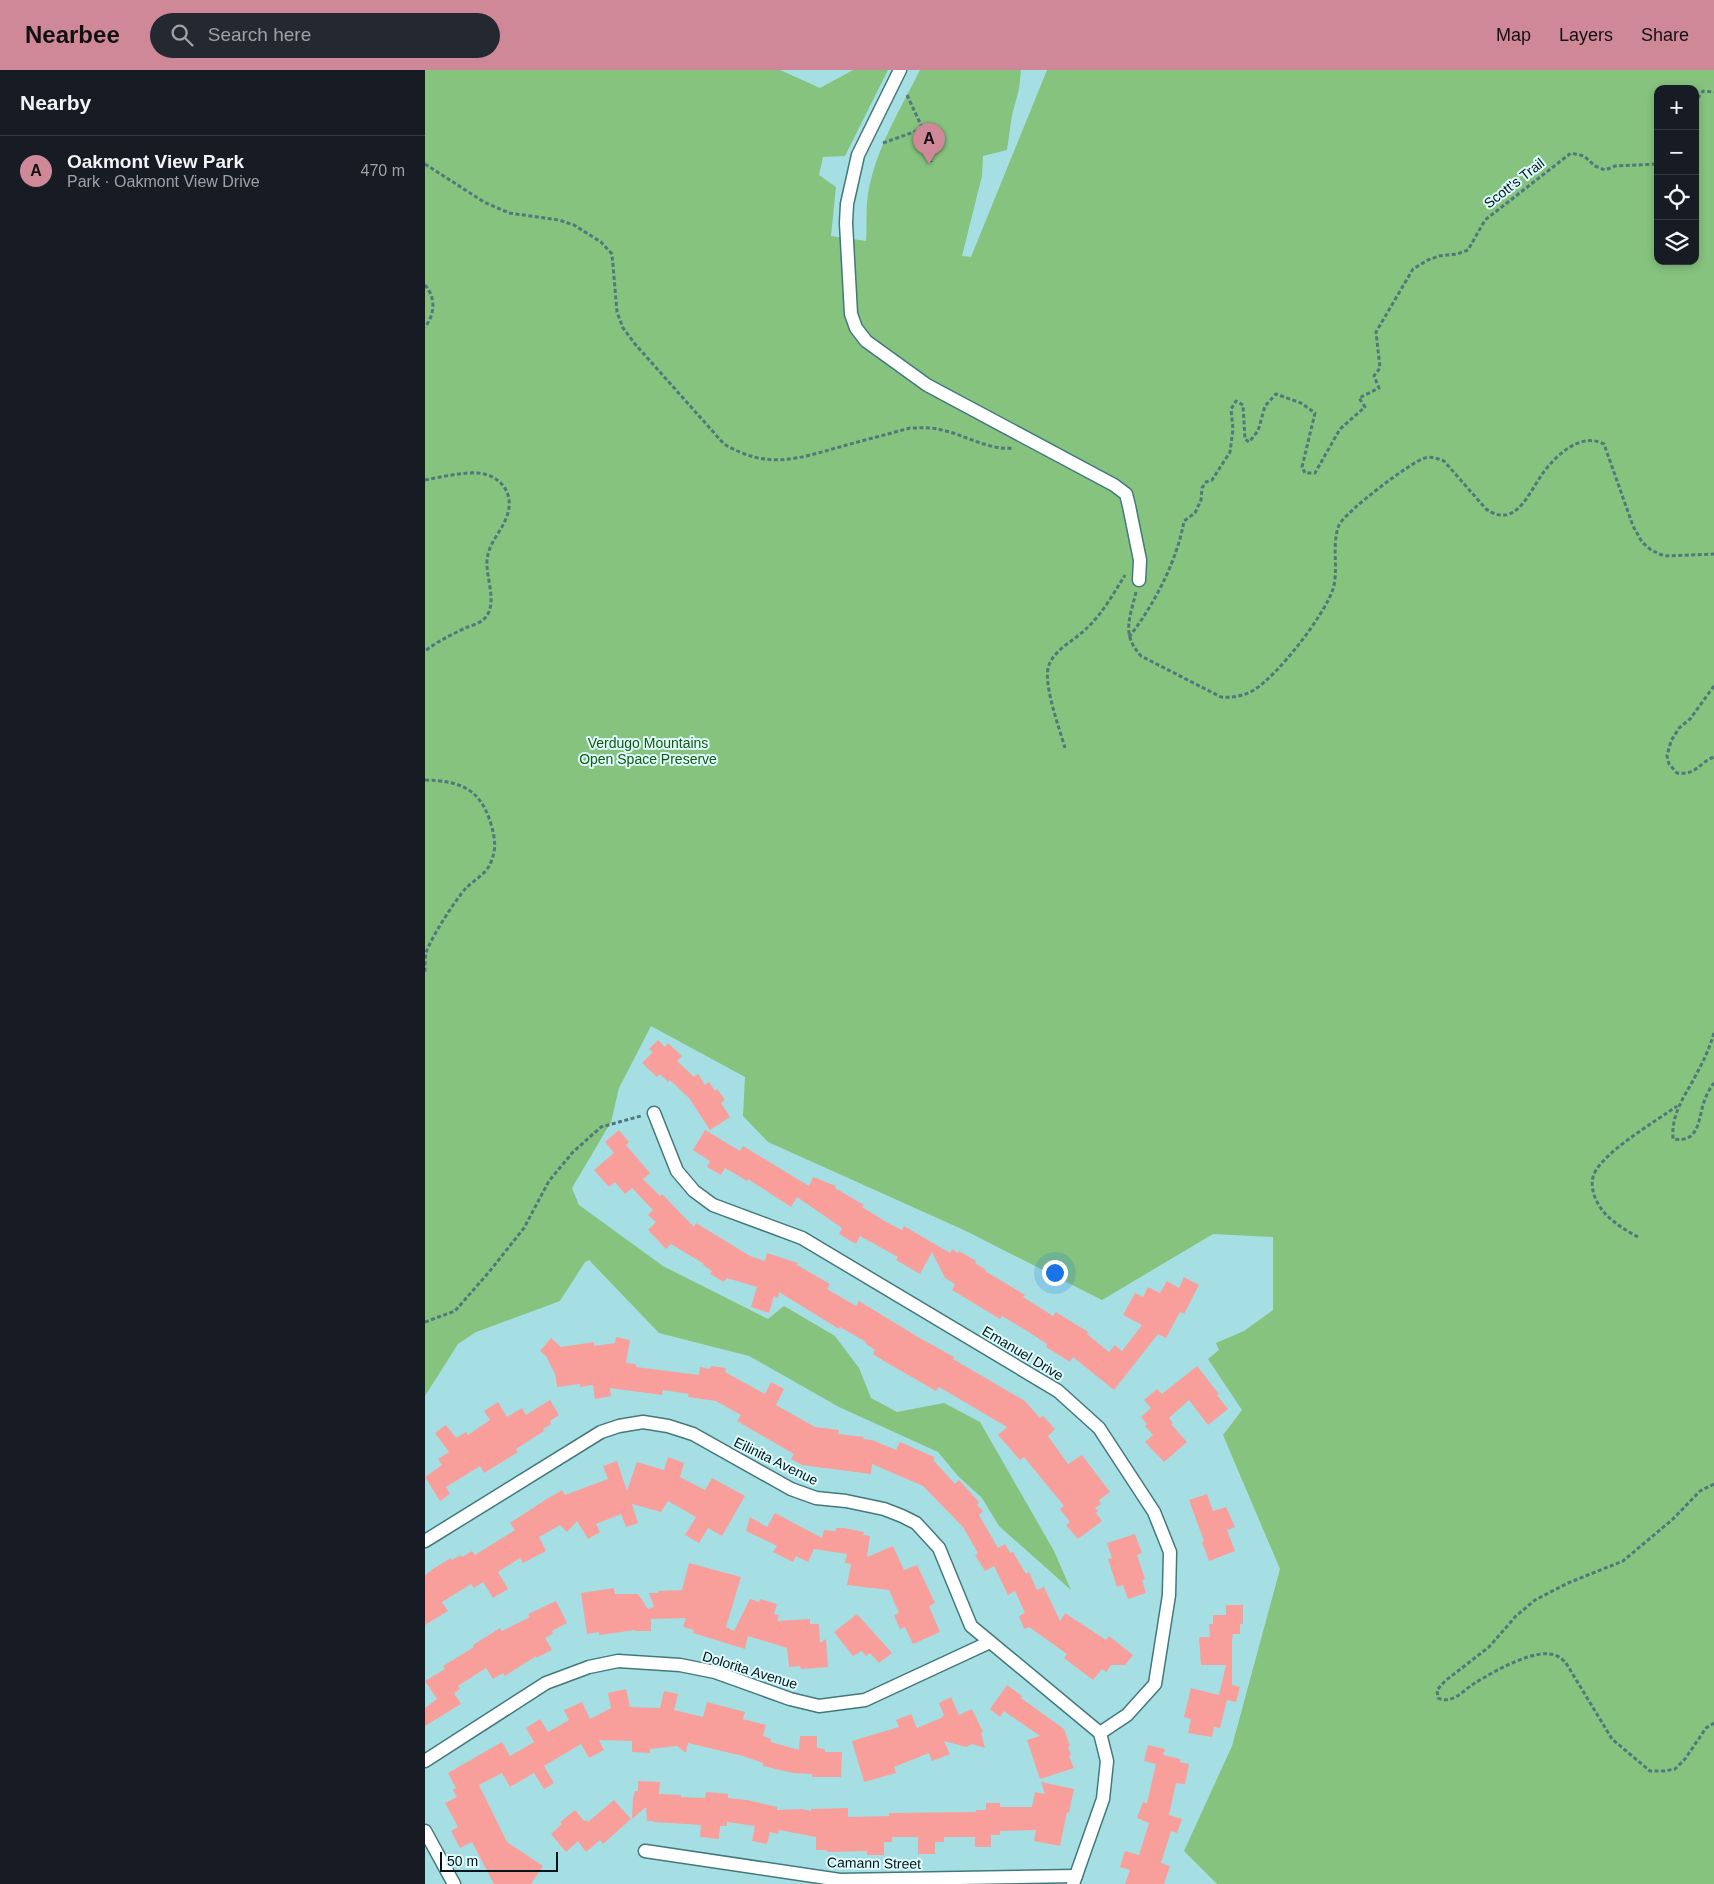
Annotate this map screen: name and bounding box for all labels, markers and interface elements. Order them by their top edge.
search box [150,13,500,58]
text: Nearbee [25,21,120,48]
icon: search [168,21,196,49]
text: Search here [208,24,311,45]
text: Map [1496,25,1531,45]
text: Layers [1559,25,1613,45]
text: Share [1641,25,1689,45]
map controls [1654,85,1699,265]
button: + [1654,85,1699,130]
text: Nearby [20,91,91,114]
pin: A [913,123,945,164]
button: − [1654,130,1699,175]
text: Oakmont View Park [67,151,244,172]
street label: Scott's Trail [1481,155,1547,211]
text: A [30,162,42,179]
text: 470 m [361,162,405,179]
text: Park · Oakmont View Drive [67,173,260,190]
button: locate [1654,175,1699,220]
button: layers [1654,220,1699,265]
park label: Verdugo Mountains Open Space Preserve [579,735,717,767]
your location [1042,1260,1068,1286]
street label: Emanuel Drive [980,1322,1067,1384]
street label: Eilinita Avenue [731,1434,821,1488]
street label: Dolorita Avenue [701,1648,800,1692]
scale bar [440,1849,557,1872]
text: 50 m [447,1853,478,1869]
street label: Camann Street [827,1854,921,1872]

